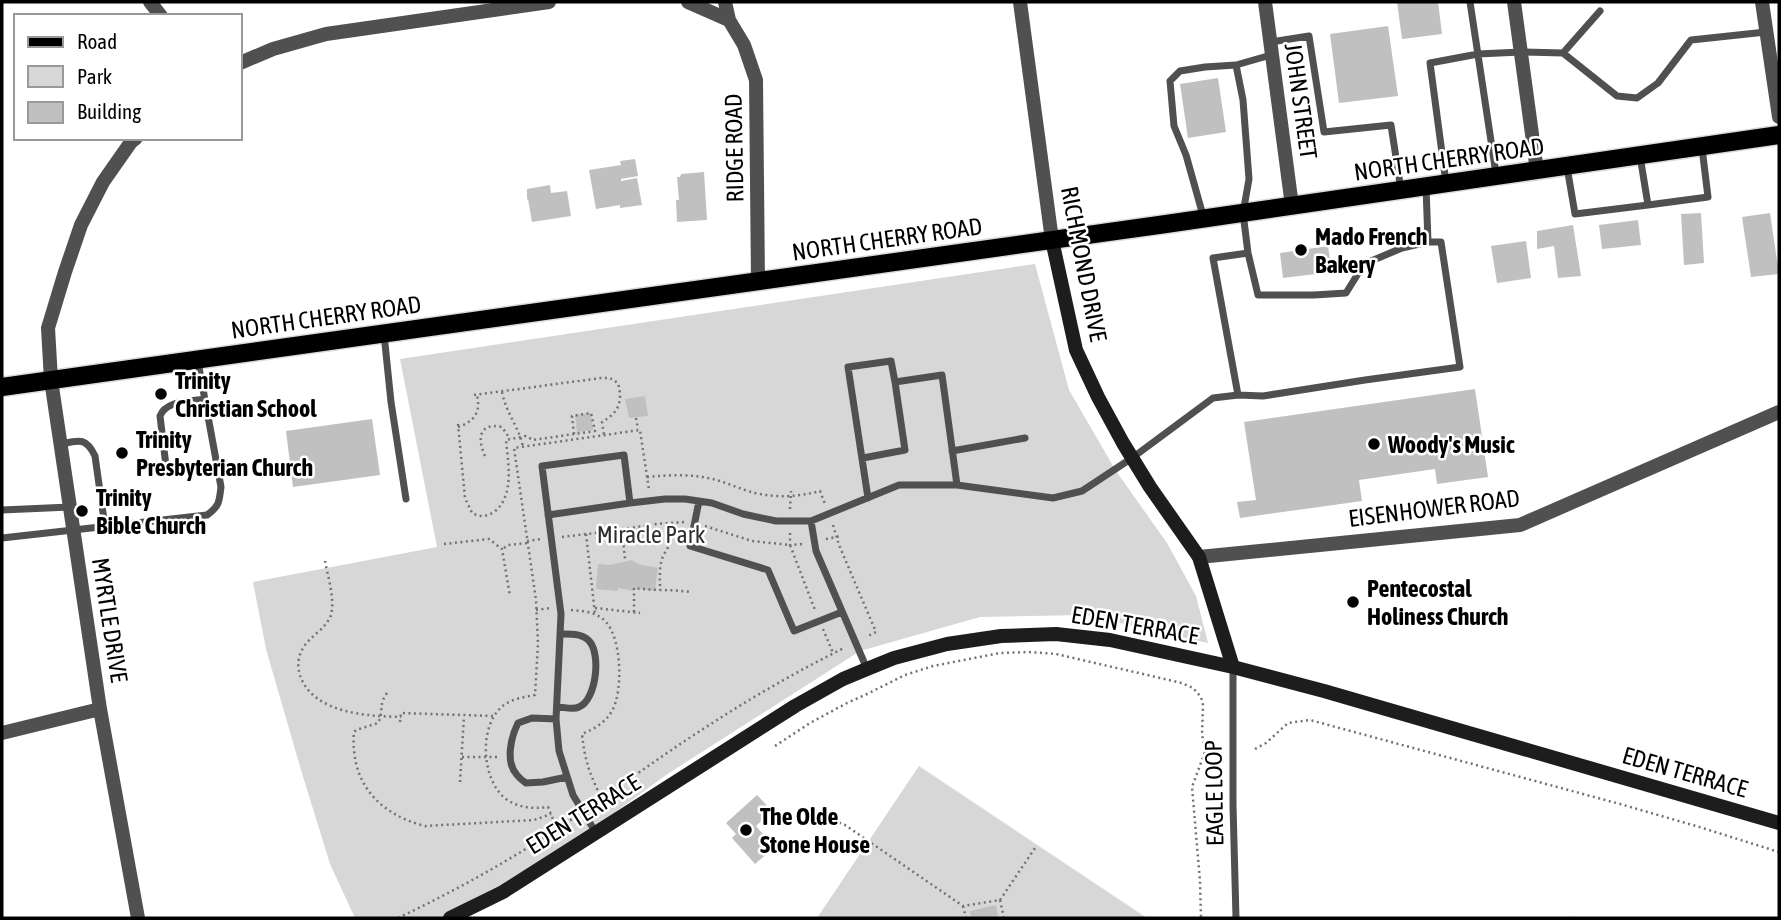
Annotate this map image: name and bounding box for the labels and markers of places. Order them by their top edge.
place label: Mado French Bakery [1315,223,1428,278]
marker: Mado French Bakery [1293,242,1309,258]
place label: Trinity Christian School [175,367,317,422]
marker: Trinity Christian School [153,386,169,402]
place label: Trinity Presbyterian Church [136,426,313,481]
place label: Woody's Music [1387,431,1515,458]
marker: Woody's Music [1366,436,1382,452]
marker: Trinity Presbyterian Church [114,445,130,461]
place label: Trinity Bible Church [96,484,206,539]
marker: Trinity Bible Church [74,503,90,519]
place label: Pentecostal Holiness Church [1367,575,1509,630]
marker: Pentecostal Holiness Church [1345,594,1361,610]
place label: The Olde Stone House [760,803,870,858]
marker: The Olde Stone House [738,822,754,838]

